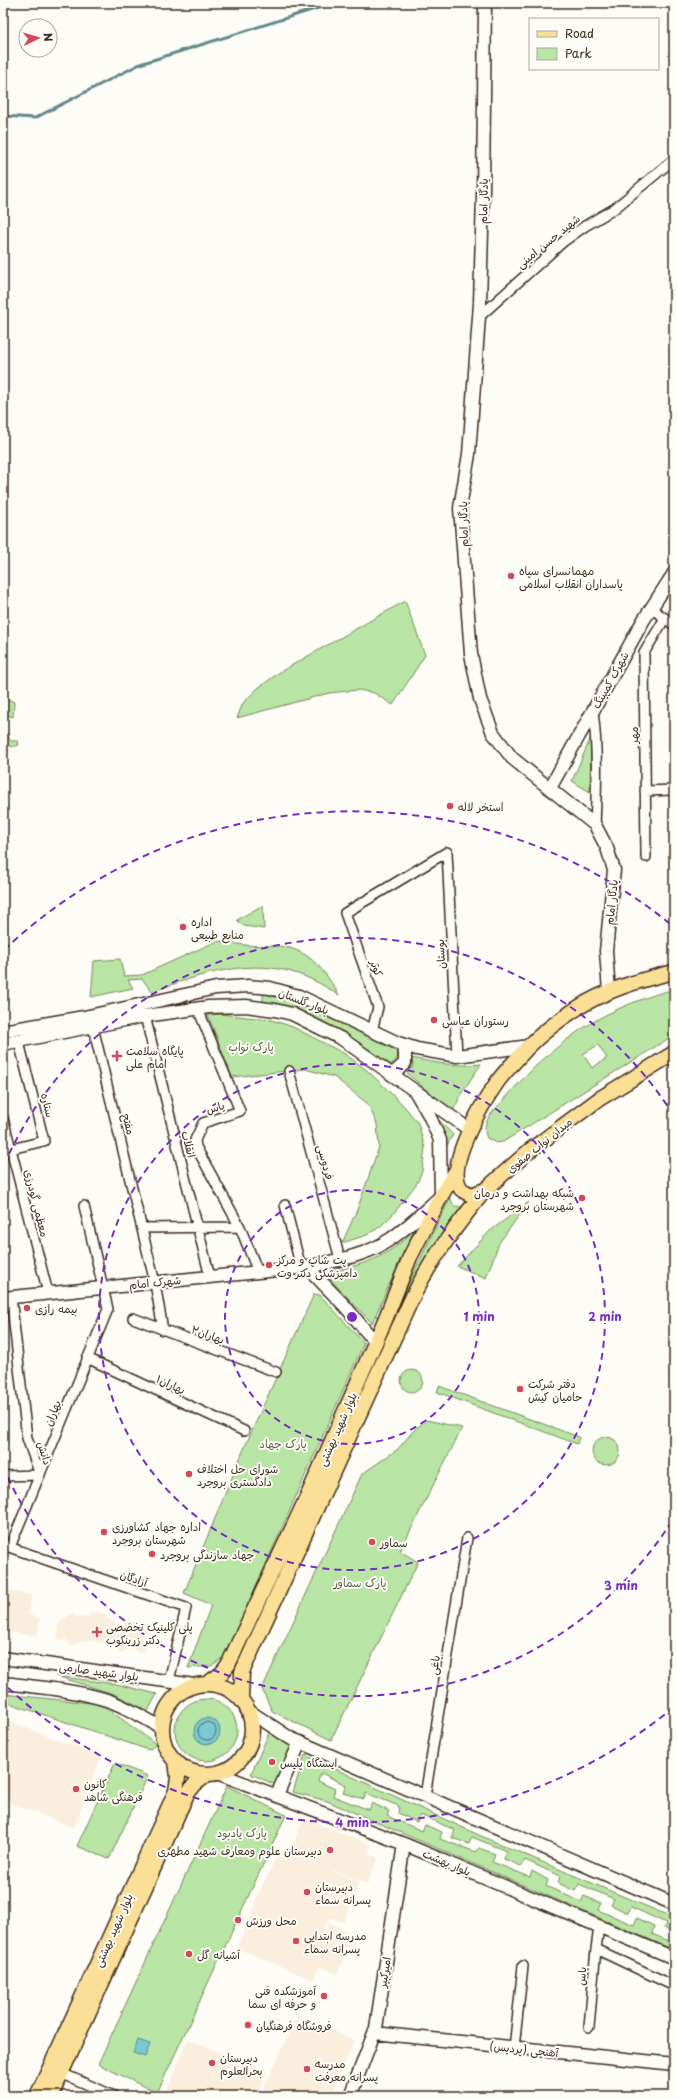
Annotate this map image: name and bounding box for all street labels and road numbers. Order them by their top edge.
street label: یادگار امام [474,178,493,224]
street label: شهید حسن امینی [512,210,584,272]
street label: یادگار امام [454,501,473,547]
street label: شهرک کمپینگ [587,648,633,712]
street label: مهر [625,727,642,744]
street label: یادگار امام [600,878,623,926]
street label: بوستان [431,939,449,969]
street label: کوثر [366,956,388,979]
street label: بلوار گلستان [276,984,332,1018]
street label: ستاره [37,1091,59,1119]
street label: یاس [204,1096,226,1118]
street label: مفتح [118,1112,140,1136]
street label: میدان نواب صفوی [502,1113,576,1177]
street label: انقلاب [177,1129,201,1159]
street label: فردوسی [313,1143,339,1181]
street label: معظمی گودرزی [20,1167,54,1239]
street label: شهرک امام [128,1271,182,1294]
street label: بهاران۲ [189,1320,227,1348]
street label: بهاران۱ [154,1370,188,1398]
street label: بلوار شهید بهشتی [313,1389,361,1469]
street label: بهاران [39,1398,65,1428]
street label: دانش [33,1439,57,1467]
street label: آزادگان [118,1565,151,1591]
street label: باغی [424,1654,444,1676]
street label: بلوار شهید صارمی [58,1657,140,1685]
street label: بلوار بهشت [420,1844,474,1880]
street label: بلوار شهید بهشتی [89,1890,137,1970]
street label: امیرکبیر [373,1955,395,1990]
street label: یاس [572,1966,590,1986]
street label: آهنچی (پردیس) [489,2037,561,2061]

